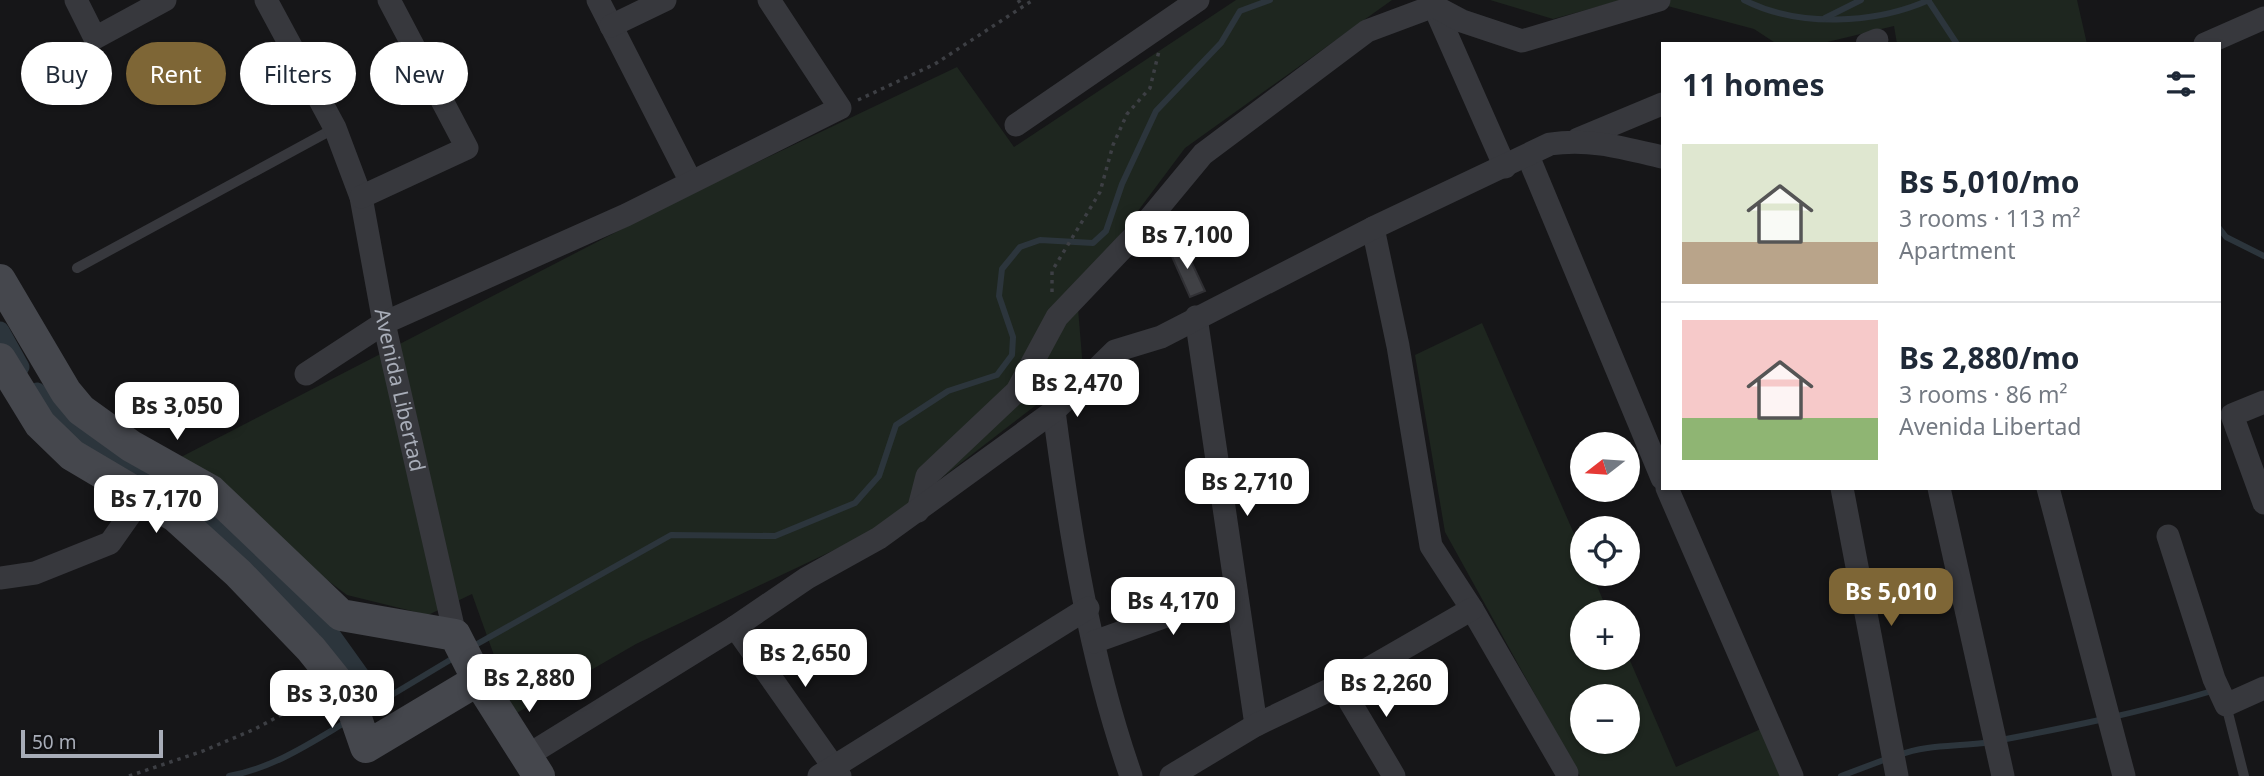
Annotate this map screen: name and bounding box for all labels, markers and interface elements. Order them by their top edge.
chip: Buy [21,42,112,105]
chip: Rent [126,42,226,105]
chip: Filters [240,42,356,105]
chip: New [370,42,468,105]
text: 11 homes [1682,64,1825,105]
icon: filters [2162,65,2200,103]
text: Bs 5,010/mo [1899,161,2079,202]
icon: home [1738,172,1822,256]
text: 3 rooms · 113 m² [1899,202,2081,234]
pin: Bs 7,100 [1115,212,1259,271]
text: Bs 7,100 [1141,218,1233,250]
text: Apartment [1899,234,2016,266]
street label: Avenida Libertad [369,306,432,474]
text: Bs 2,880/mo [1899,337,2079,378]
icon: home [1738,348,1822,432]
pin: Bs 2,470 [1005,360,1149,419]
text: Bs 2,470 [1031,366,1123,398]
text: 3 rooms · 86 m² [1899,378,2068,410]
pin: Bs 3,050 [105,382,249,442]
text: Bs 3,050 [131,389,223,421]
text: Avenida Libertad [1899,410,2081,442]
north arrow [1570,432,1640,502]
map controls [1570,432,1640,754]
pin: Bs 2,710 [1175,458,1319,518]
text: Bs 2,710 [1201,465,1293,497]
pin: Bs 7,170 [84,476,228,535]
text: Bs 7,170 [110,482,202,514]
button: locate [1570,516,1640,586]
pin: Bs 5,010 [1819,568,1963,628]
text: Bs 5,010 [1845,575,1937,607]
pin: Bs 4,170 [1101,578,1245,637]
text: Bs 4,170 [1127,584,1219,616]
button: + [1570,600,1640,670]
pin: Bs 2,650 [733,630,877,689]
text: Bs 2,650 [759,636,851,668]
pin: Bs 2,880 [457,654,601,714]
pin: Bs 2,260 [1314,660,1458,719]
text: Bs 2,880 [483,661,575,693]
text: Bs 2,260 [1340,666,1432,698]
pin: Bs 3,030 [260,670,404,730]
text: Bs 3,030 [286,677,378,709]
button: − [1570,684,1640,754]
scale bar [21,727,163,759]
text: 50 m [32,729,76,755]

